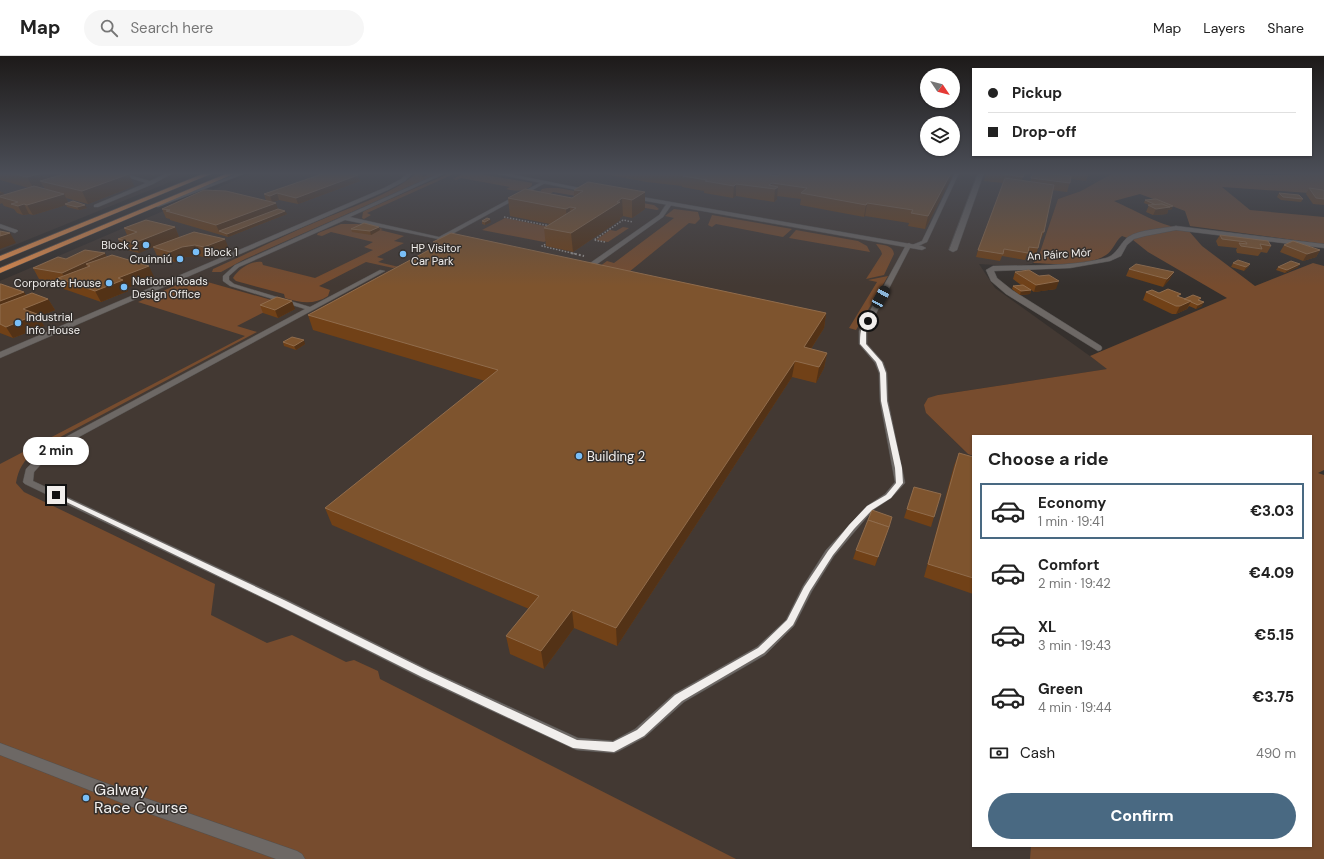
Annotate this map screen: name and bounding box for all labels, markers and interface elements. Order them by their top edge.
search box [84,10,364,46]
text: Map [20,15,60,40]
icon: search [98,17,120,39]
text: Search here [130,18,213,38]
text: Map [1153,19,1181,37]
text: Layers [1203,19,1245,37]
text: Share [1267,19,1304,37]
north arrow [920,68,960,108]
map controls [920,68,960,156]
text: Pickup [1012,83,1062,103]
button: layers [920,116,960,156]
text: Drop-off [1012,122,1077,142]
place label: Block 2 [101,238,138,252]
marker: Block 2 [141,240,151,250]
place label: HP Visitor Car Park [411,241,461,268]
place label: Block 1 [204,245,238,259]
street label: An Páirc Mór [1026,245,1092,263]
marker: Block 1 [191,247,201,257]
marker: HP Visitor Car Park [398,249,408,259]
place label: Cruinniú [130,252,172,266]
marker: Cruinniú [175,254,185,264]
place label: National Roads Design Office [132,274,208,301]
place label: Corporate House [14,276,101,290]
marker: Corporate House [104,278,114,288]
marker: National Roads Design Office [119,282,129,292]
car [870,284,892,310]
place label: Industrial Info House [26,310,80,337]
route start [859,312,877,330]
marker: Industrial Info House [13,318,23,328]
callout: 2 min [23,437,89,465]
text: 2 min [39,442,73,459]
text: Choose a ride [988,447,1109,471]
place label: Building 2 [587,448,645,465]
marker: Building 2 [574,451,584,461]
route end [47,486,65,504]
icon: car [990,493,1026,529]
text: Economy [1038,493,1106,513]
text: €3.03 [1250,501,1294,521]
text: 1 min · 19:41 [1038,513,1104,530]
icon: car [990,555,1026,591]
text: Comfort [1038,555,1099,575]
text: €4.09 [1249,563,1294,583]
text: 2 min · 19:42 [1038,575,1111,592]
icon: car [990,617,1026,653]
text: XL [1038,617,1056,637]
text: €5.15 [1255,625,1294,645]
text: 3 min · 19:43 [1038,637,1111,654]
icon: car [990,679,1026,715]
text: Green [1038,679,1083,699]
text: €3.75 [1253,687,1294,707]
text: 4 min · 19:44 [1038,699,1112,716]
icon: cash [988,742,1010,764]
text: Cash [1020,743,1055,763]
text: 490 m [1256,745,1296,762]
place label: Galway Race Course [94,779,188,818]
marker: Galway Race Course [81,793,91,803]
button: Confirm [988,793,1296,839]

